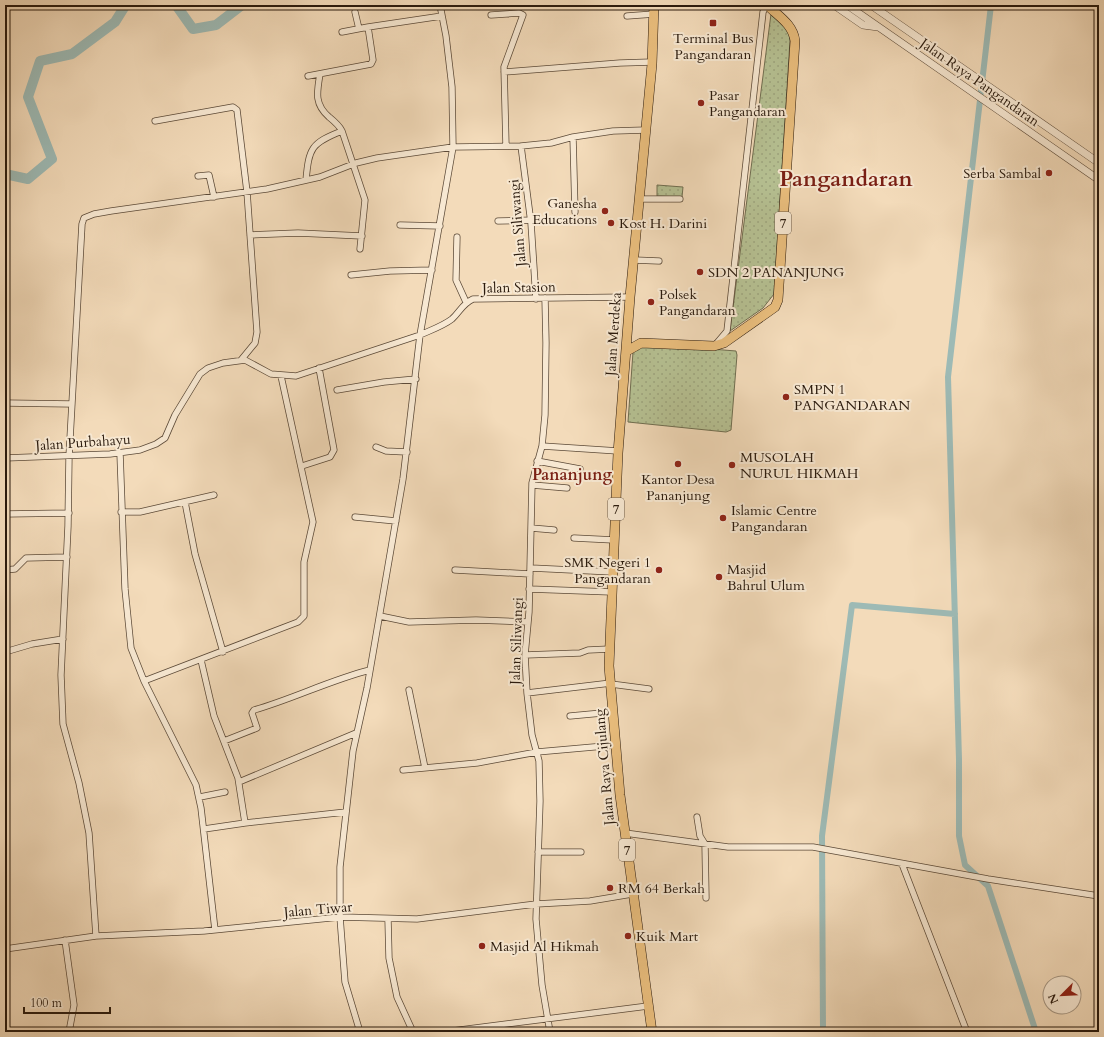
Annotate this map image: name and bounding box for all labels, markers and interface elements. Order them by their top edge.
marker: Terminal Bus Pangandaran [708,18,718,28]
place label: Terminal Bus Pangandaran [673,29,754,64]
street label: Jalan Raya Pangandaran [915,33,1043,131]
place label: Pasar Pangandaran [709,86,786,121]
marker: Pasar Pangandaran [696,98,706,108]
district label: Pangandaran [779,164,913,194]
place label: Serba Sambal [963,164,1041,183]
marker: Serba Sambal [1044,168,1054,178]
street label: Jalan Siliwangi [504,178,531,269]
place label: Ganesha Educations [532,194,597,229]
marker: Ganesha Educations [600,206,610,216]
road number: 7 [775,212,791,234]
place label: Kost H. Darini [619,214,707,233]
marker: Kost H. Darini [606,218,616,228]
place label: SDN 2 PANANJUNG [708,263,844,282]
marker: SDN 2 PANANJUNG [695,267,705,277]
street label: Jalan Stasion [480,277,556,298]
place label: Polsek Pangandaran [659,285,736,320]
street label: Jalan Merdeka [601,291,626,379]
marker: Polsek Pangandaran [646,297,656,307]
place label: SMPN 1 PANGANDARAN [794,380,910,415]
marker: SMPN 1 PANGANDARAN [781,392,791,402]
street label: Jalan Purbahayu [33,430,132,455]
place label: MUSOLAH NURUL HIKMAH [740,448,859,483]
marker: Kantor Desa Pananjung [673,459,683,469]
marker: MUSOLAH NURUL HIKMAH [727,460,737,470]
district label: Pananjung [532,464,613,486]
place label: Kantor Desa Pananjung [641,470,715,505]
road number: 7 [608,498,624,520]
place label: Islamic Centre Pangandaran [731,501,817,536]
marker: Islamic Centre Pangandaran [718,513,728,523]
place label: SMK Negeri 1 Pangandaran [564,553,651,588]
place label: Masjid Bahrul Ulum [727,560,805,595]
marker: SMK Negeri 1 Pangandaran [654,565,664,575]
marker: Masjid Bahrul Ulum [714,572,724,582]
street label: Jalan Siliwangi [505,597,528,687]
street label: Jalan Raya Cijulang [590,708,619,828]
road number: 7 [619,839,635,861]
place label: RM 64 Berkah [618,879,705,898]
marker: RM 64 Berkah [605,883,615,893]
street label: Jalan Tiwar [281,897,354,922]
place label: Kuik Mart [636,927,699,946]
marker: Kuik Mart [623,931,633,941]
place label: Masjid Al Hikmah [490,937,599,956]
marker: Masjid Al Hikmah [477,941,487,951]
north arrow [1042,975,1082,1015]
scale bar [24,989,110,1015]
text: N [1044,991,1062,1006]
text: 100 m [30,995,63,1011]

